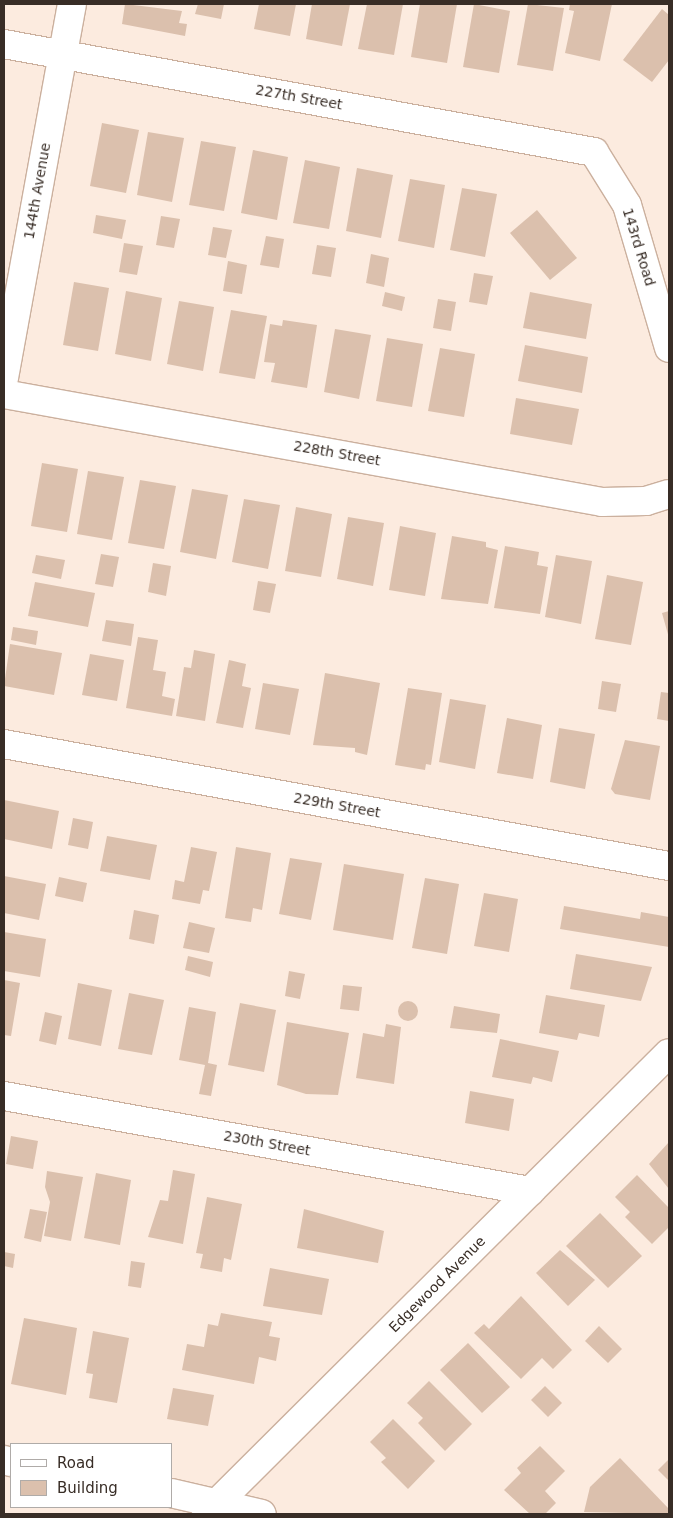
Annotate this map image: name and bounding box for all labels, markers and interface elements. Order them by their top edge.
street label: 227th Street [254,81,344,113]
street label: 144th Avenue [20,142,54,240]
street label: 143rd Road [619,206,659,288]
street label: 228th Street [292,437,382,469]
street label: 229th Street [292,789,382,821]
street label: 230th Street [222,1127,312,1159]
street label: Edgewood Avenue [385,1232,489,1336]
legend [10,1443,172,1508]
text: Road [57,1454,95,1472]
text: Building [57,1479,118,1497]

